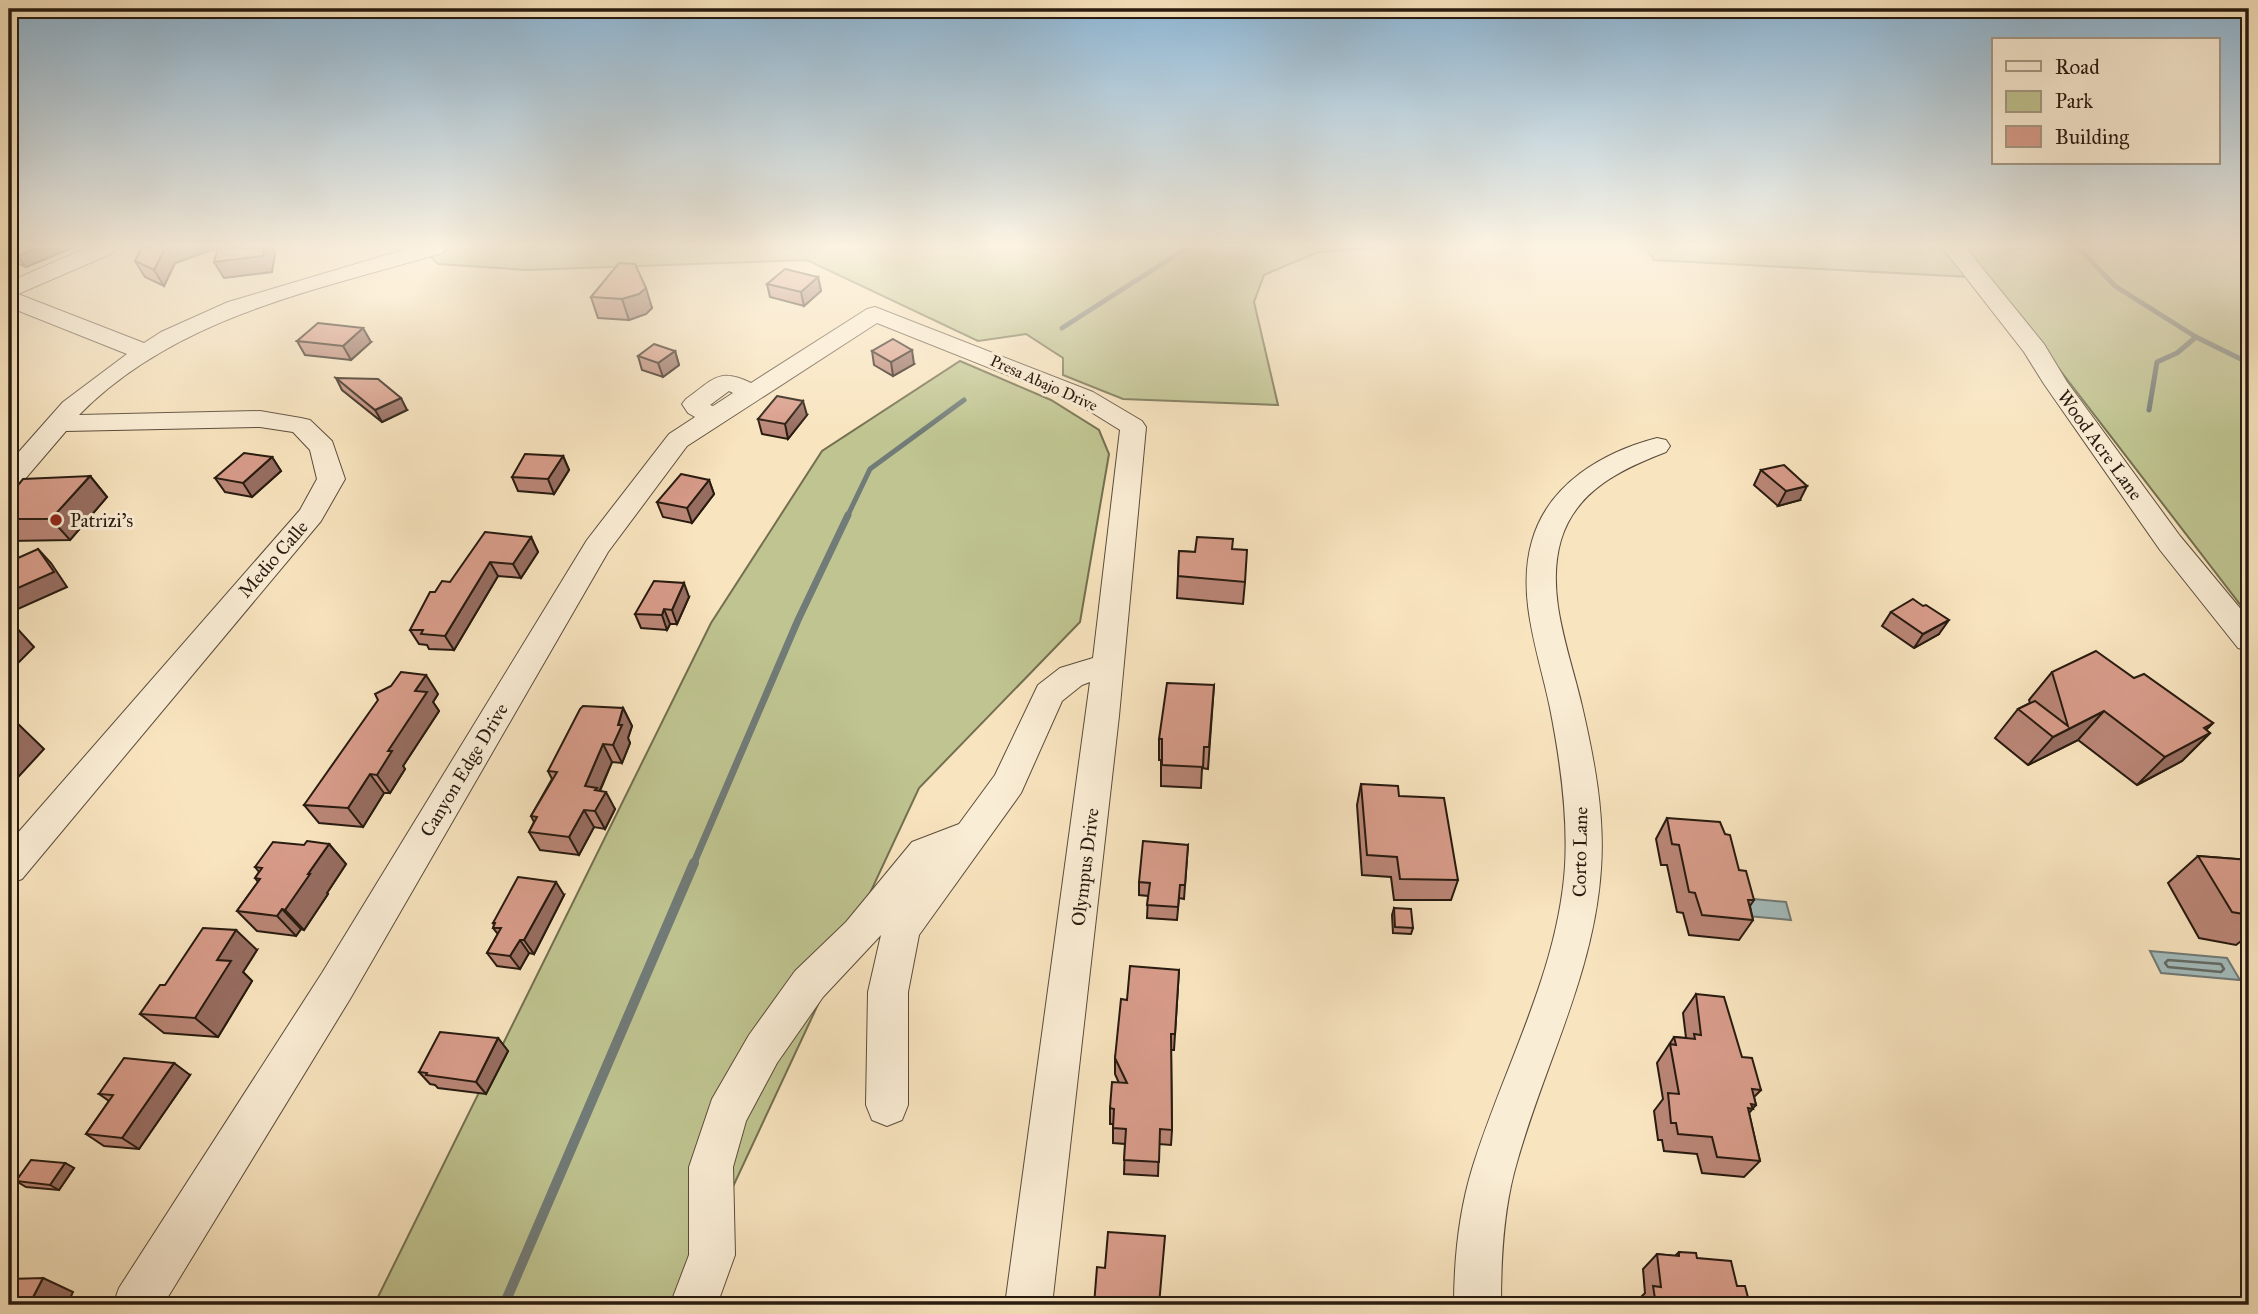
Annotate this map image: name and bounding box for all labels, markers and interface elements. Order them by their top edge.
legend [1992,38,2220,164]
text: Road [2055,54,2100,80]
text: Park [2055,88,2093,114]
text: Building [2055,124,2129,150]
street label: Presa Abajo Drive [987,351,1101,415]
street label: Wood Acre Lane [2052,386,2148,505]
place label: Patrizi's [70,509,133,532]
marker: Patrizi's [48,512,64,528]
street label: Medio Calle [233,516,313,602]
street label: Canyon Edge Drive [415,699,514,841]
street label: Corto Lane [1568,806,1592,897]
street label: Olympus Drive [1066,807,1104,927]

